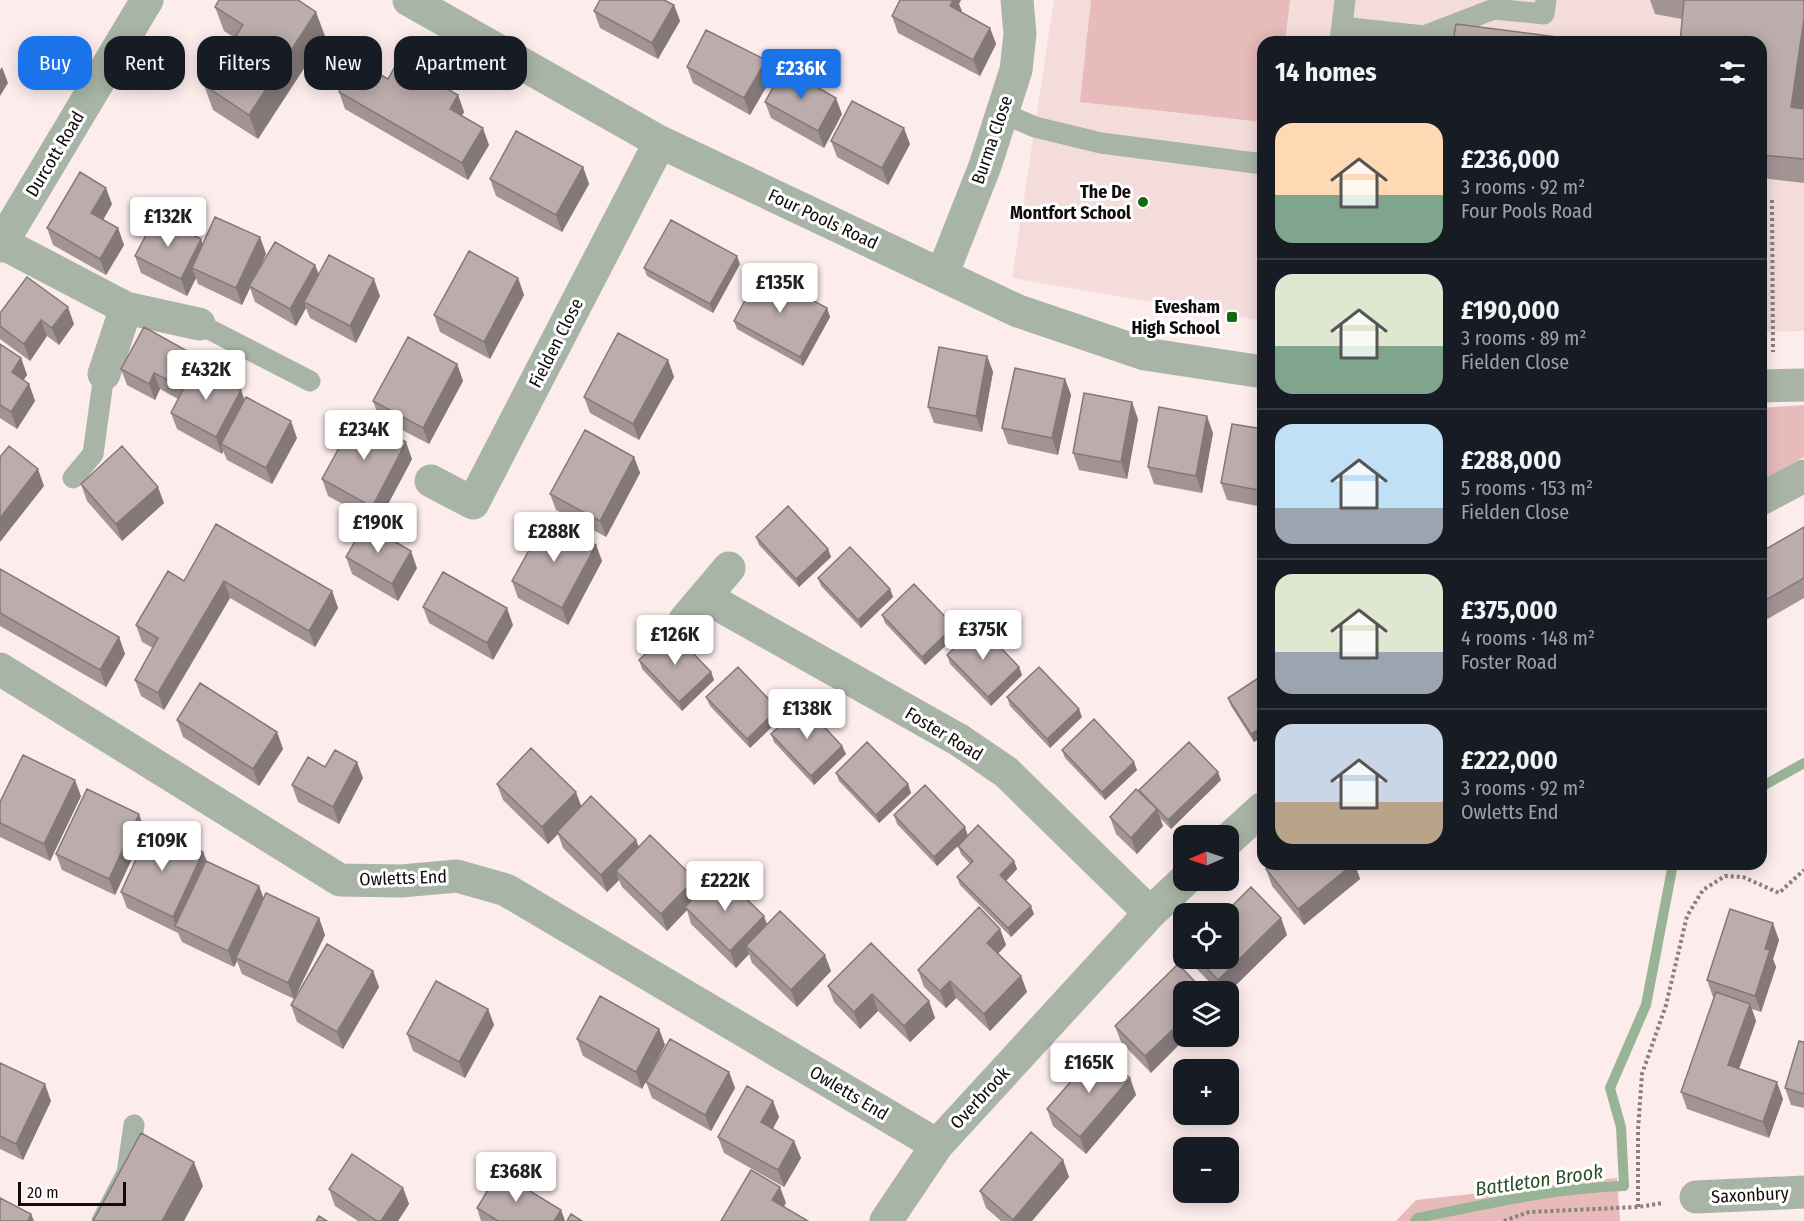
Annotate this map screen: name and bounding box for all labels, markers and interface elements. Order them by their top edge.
chip: Buy [18,36,92,90]
chip: Rent [104,36,185,90]
chip: Filters [197,36,292,90]
chip: New [304,36,382,90]
chip: Apartment [394,36,527,90]
pin: £236K [759,49,843,100]
text: £236K [776,56,826,80]
icon: filters [1716,56,1749,89]
text: 14 homes [1275,57,1377,88]
street label: Burma Close [967,93,1017,187]
street label: Durcott Road [21,107,89,201]
text: £236,000 [1461,144,1560,175]
icon: home [1323,147,1395,219]
text: 3 rooms · 92 m² [1461,175,1585,199]
place label: The De Montfort School [1010,181,1131,224]
street label: Four Pools Road [765,184,881,254]
marker: The De Montfort School [1136,195,1150,209]
pin: £132K [126,197,210,248]
text: Four Pools Road [1461,199,1593,223]
text: £132K [144,204,192,228]
pin: £135K [738,263,822,314]
text: £135K [756,270,804,294]
street label: Fielden Close [524,295,588,391]
text: £190,000 [1461,295,1560,326]
place label: Evesham High School [1132,296,1220,339]
icon: home [1323,298,1395,370]
marker: Evesham High School [1225,310,1239,324]
text: 3 rooms · 89 m² [1461,326,1586,350]
pin: £432K [164,350,248,401]
text: Fielden Close [1461,350,1569,374]
text: £432K [181,357,231,381]
pin: £234K [322,410,406,461]
text: £234K [339,417,389,441]
text: £288,000 [1461,445,1561,476]
icon: home [1323,448,1395,520]
text: 5 rooms · 153 m² [1461,476,1593,500]
text: Fielden Close [1461,500,1569,524]
pin: £190K [336,503,420,554]
text: £190K [353,510,403,534]
pin: £288K [512,512,596,563]
text: £288K [528,519,580,543]
text: £375,000 [1461,595,1558,626]
icon: home [1323,598,1395,670]
pin: £375K [941,610,1025,661]
pin: £126K [633,615,717,666]
text: £375K [959,617,1007,641]
text: £126K [651,622,699,646]
text: 4 rooms · 148 m² [1461,626,1595,650]
text: Foster Road [1461,650,1557,674]
pin: £138K [765,689,849,740]
text: £138K [782,696,832,720]
street label: Foster Road [901,702,987,766]
text: £222,000 [1461,745,1558,776]
icon: home [1323,748,1395,820]
text: 3 rooms · 92 m² [1461,776,1585,800]
text: Owletts End [1461,800,1558,824]
pin: £109K [120,821,204,872]
north arrow [1173,825,1239,891]
map controls [1173,825,1239,1203]
text: £109K [137,828,187,852]
pin: £222K [683,861,767,912]
street label: Owletts End [359,865,447,891]
text: £222K [700,868,750,892]
button: locate [1173,903,1239,969]
button: layers [1173,981,1239,1047]
pin: £165K [1047,1043,1131,1094]
text: £165K [1064,1050,1114,1074]
button: + [1173,1059,1239,1125]
street label: Owletts End [806,1061,892,1125]
street label: Overbrook [946,1062,1015,1134]
button: − [1173,1137,1239,1203]
pin: £368K [474,1152,558,1203]
text: £368K [490,1159,542,1183]
water label: Battleton Brook [1474,1159,1604,1201]
scale bar [18,1179,126,1206]
street label: Saxonbury [1711,1182,1789,1208]
text: 20 m [27,1183,58,1202]

